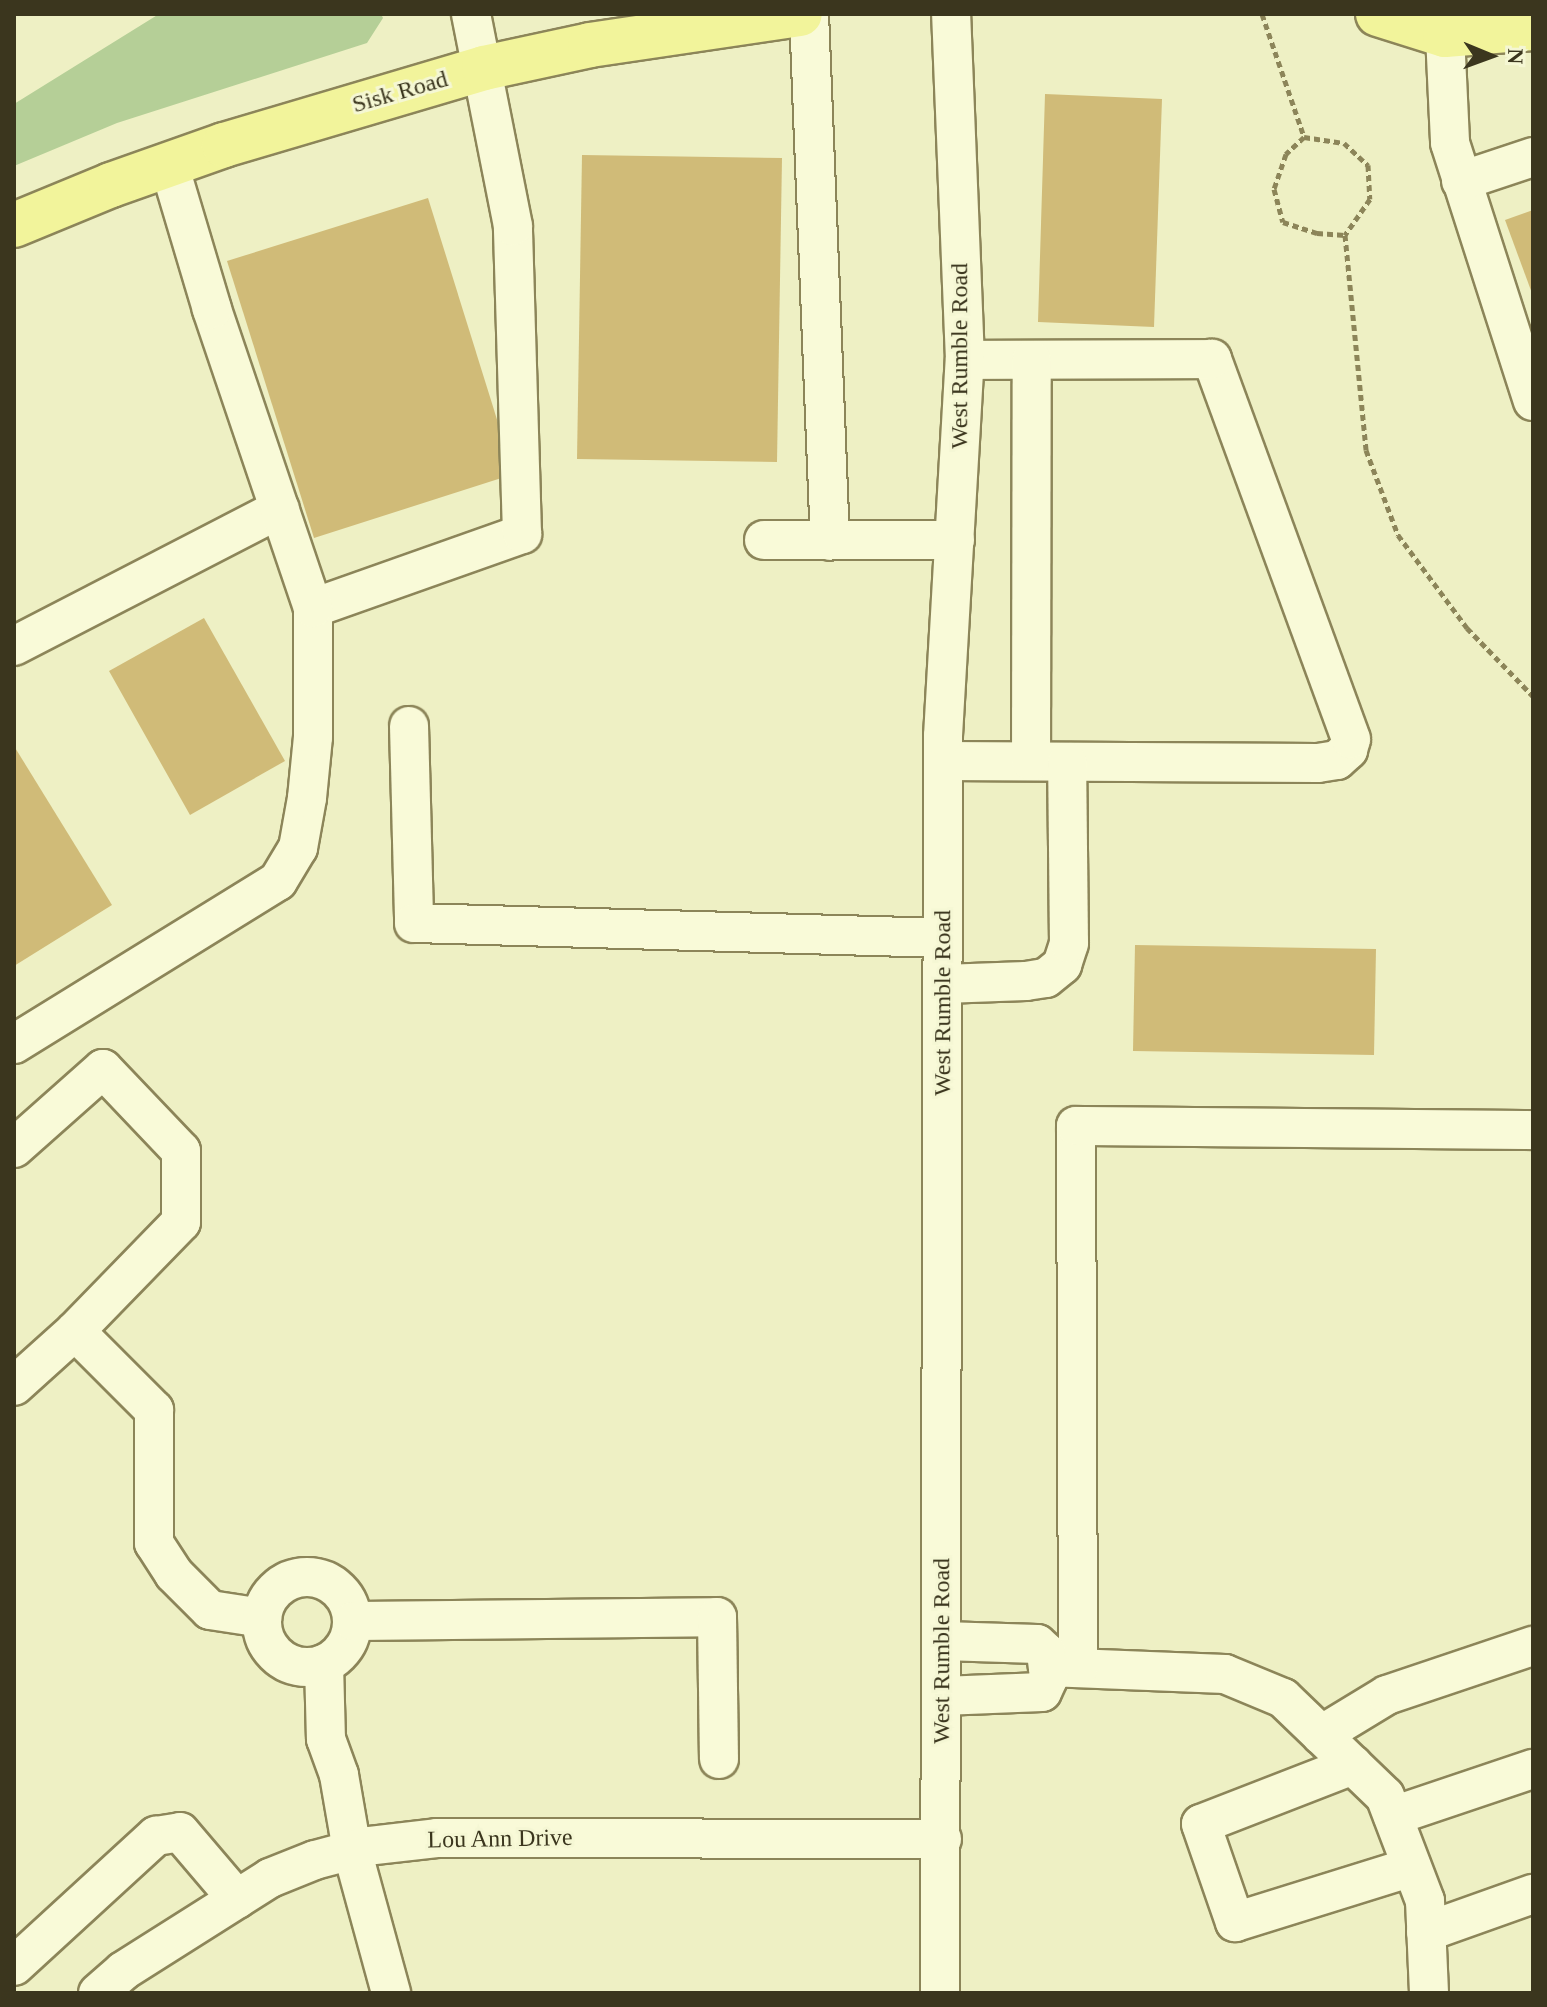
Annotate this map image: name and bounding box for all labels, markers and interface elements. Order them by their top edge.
north arrow [1451,16,1531,96]
text: N [1503,48,1528,65]
street label: Sisk Road [349,65,451,119]
street label: West Rumble Road [946,263,974,449]
street label: West Rumble Road [929,910,957,1096]
street label: West Rumble Road [928,1558,956,1744]
street label: Lou Ann Drive [426,1823,574,1855]

